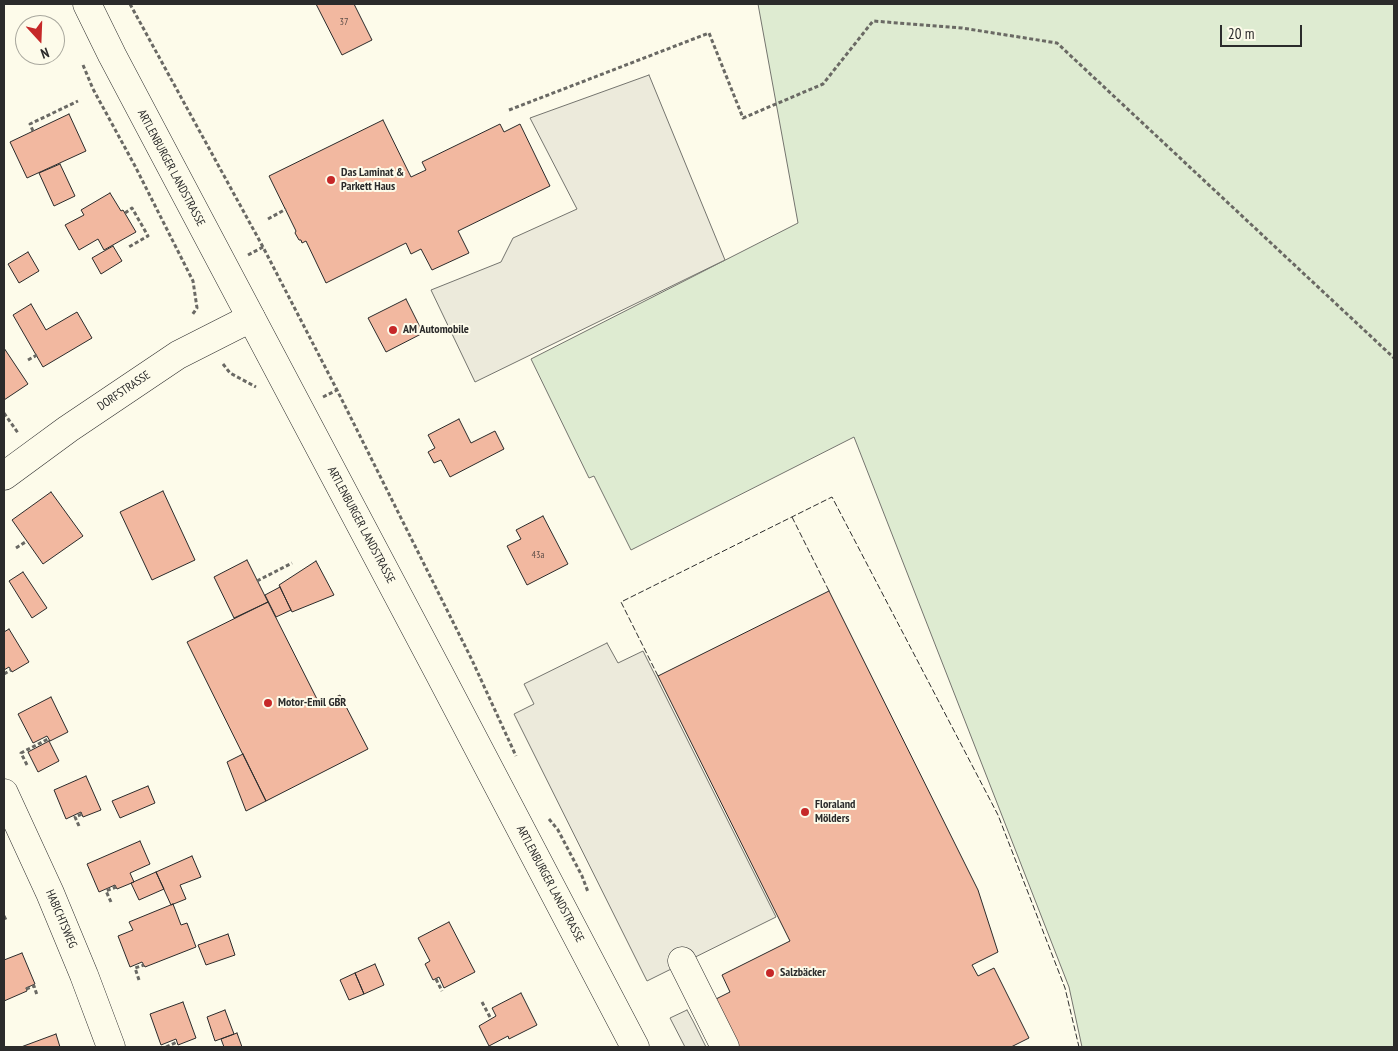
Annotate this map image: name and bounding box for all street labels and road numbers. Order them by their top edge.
street label: ARTLENBURGER LANDSTRASSE [134,107,208,229]
street label: DORFSTRASSE [95,368,153,414]
street label: ARTLENBURGER LANDSTRASSE [324,464,398,586]
street label: ARTLENBURGER LANDSTRASSE [513,823,587,945]
street label: HABICHTSWEG [42,888,80,950]

